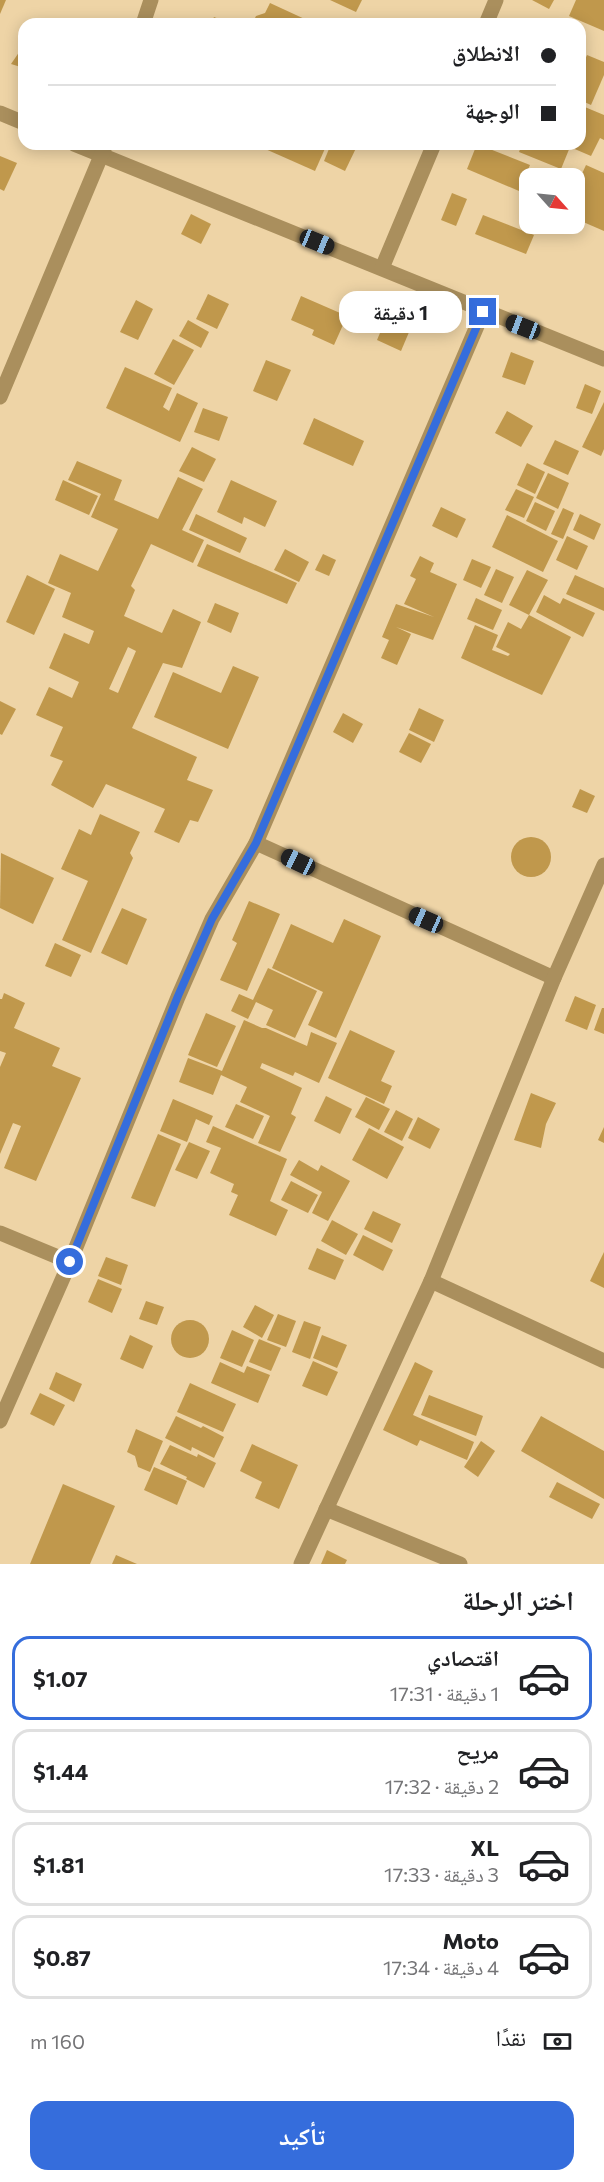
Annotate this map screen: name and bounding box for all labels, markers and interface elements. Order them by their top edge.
text: الانطلاق [452,39,520,66]
text: الوجهة [465,97,520,124]
north arrow [519,168,585,234]
map controls [519,168,585,234]
car [297,227,337,257]
callout: 1 دقيقة [339,291,462,333]
route end [469,298,496,325]
text: 1 دقيقة [373,300,428,324]
car [503,312,543,342]
car [278,846,318,878]
car [406,904,446,936]
route start [56,1248,83,1275]
text: اختر الرحلة [462,1583,574,1616]
text: اقتصادي [427,1644,499,1671]
icon: car [517,1651,571,1705]
text: $1.07 [33,1665,88,1692]
text: 1 دقيقة · 17:31 [390,1681,499,1705]
text: مريح [456,1737,499,1764]
icon: car [517,1744,571,1798]
text: $1.44 [33,1758,88,1785]
text: 2 دقيقة · 17:32 [385,1774,499,1798]
text: XL [471,1834,499,1861]
icon: car [517,1837,571,1891]
text: $1.81 [33,1851,85,1878]
text: 3 دقيقة · 17:33 [384,1862,499,1886]
text: Moto [443,1927,499,1954]
icon: car [517,1930,571,1984]
text: $0.87 [33,1944,91,1971]
text: 4 دقيقة · 17:34 [383,1955,499,1979]
text: نقدًا [496,2024,526,2051]
icon: cash [541,2025,574,2058]
text: 160 m [30,2029,85,2053]
button: تأكيد [30,2101,574,2170]

